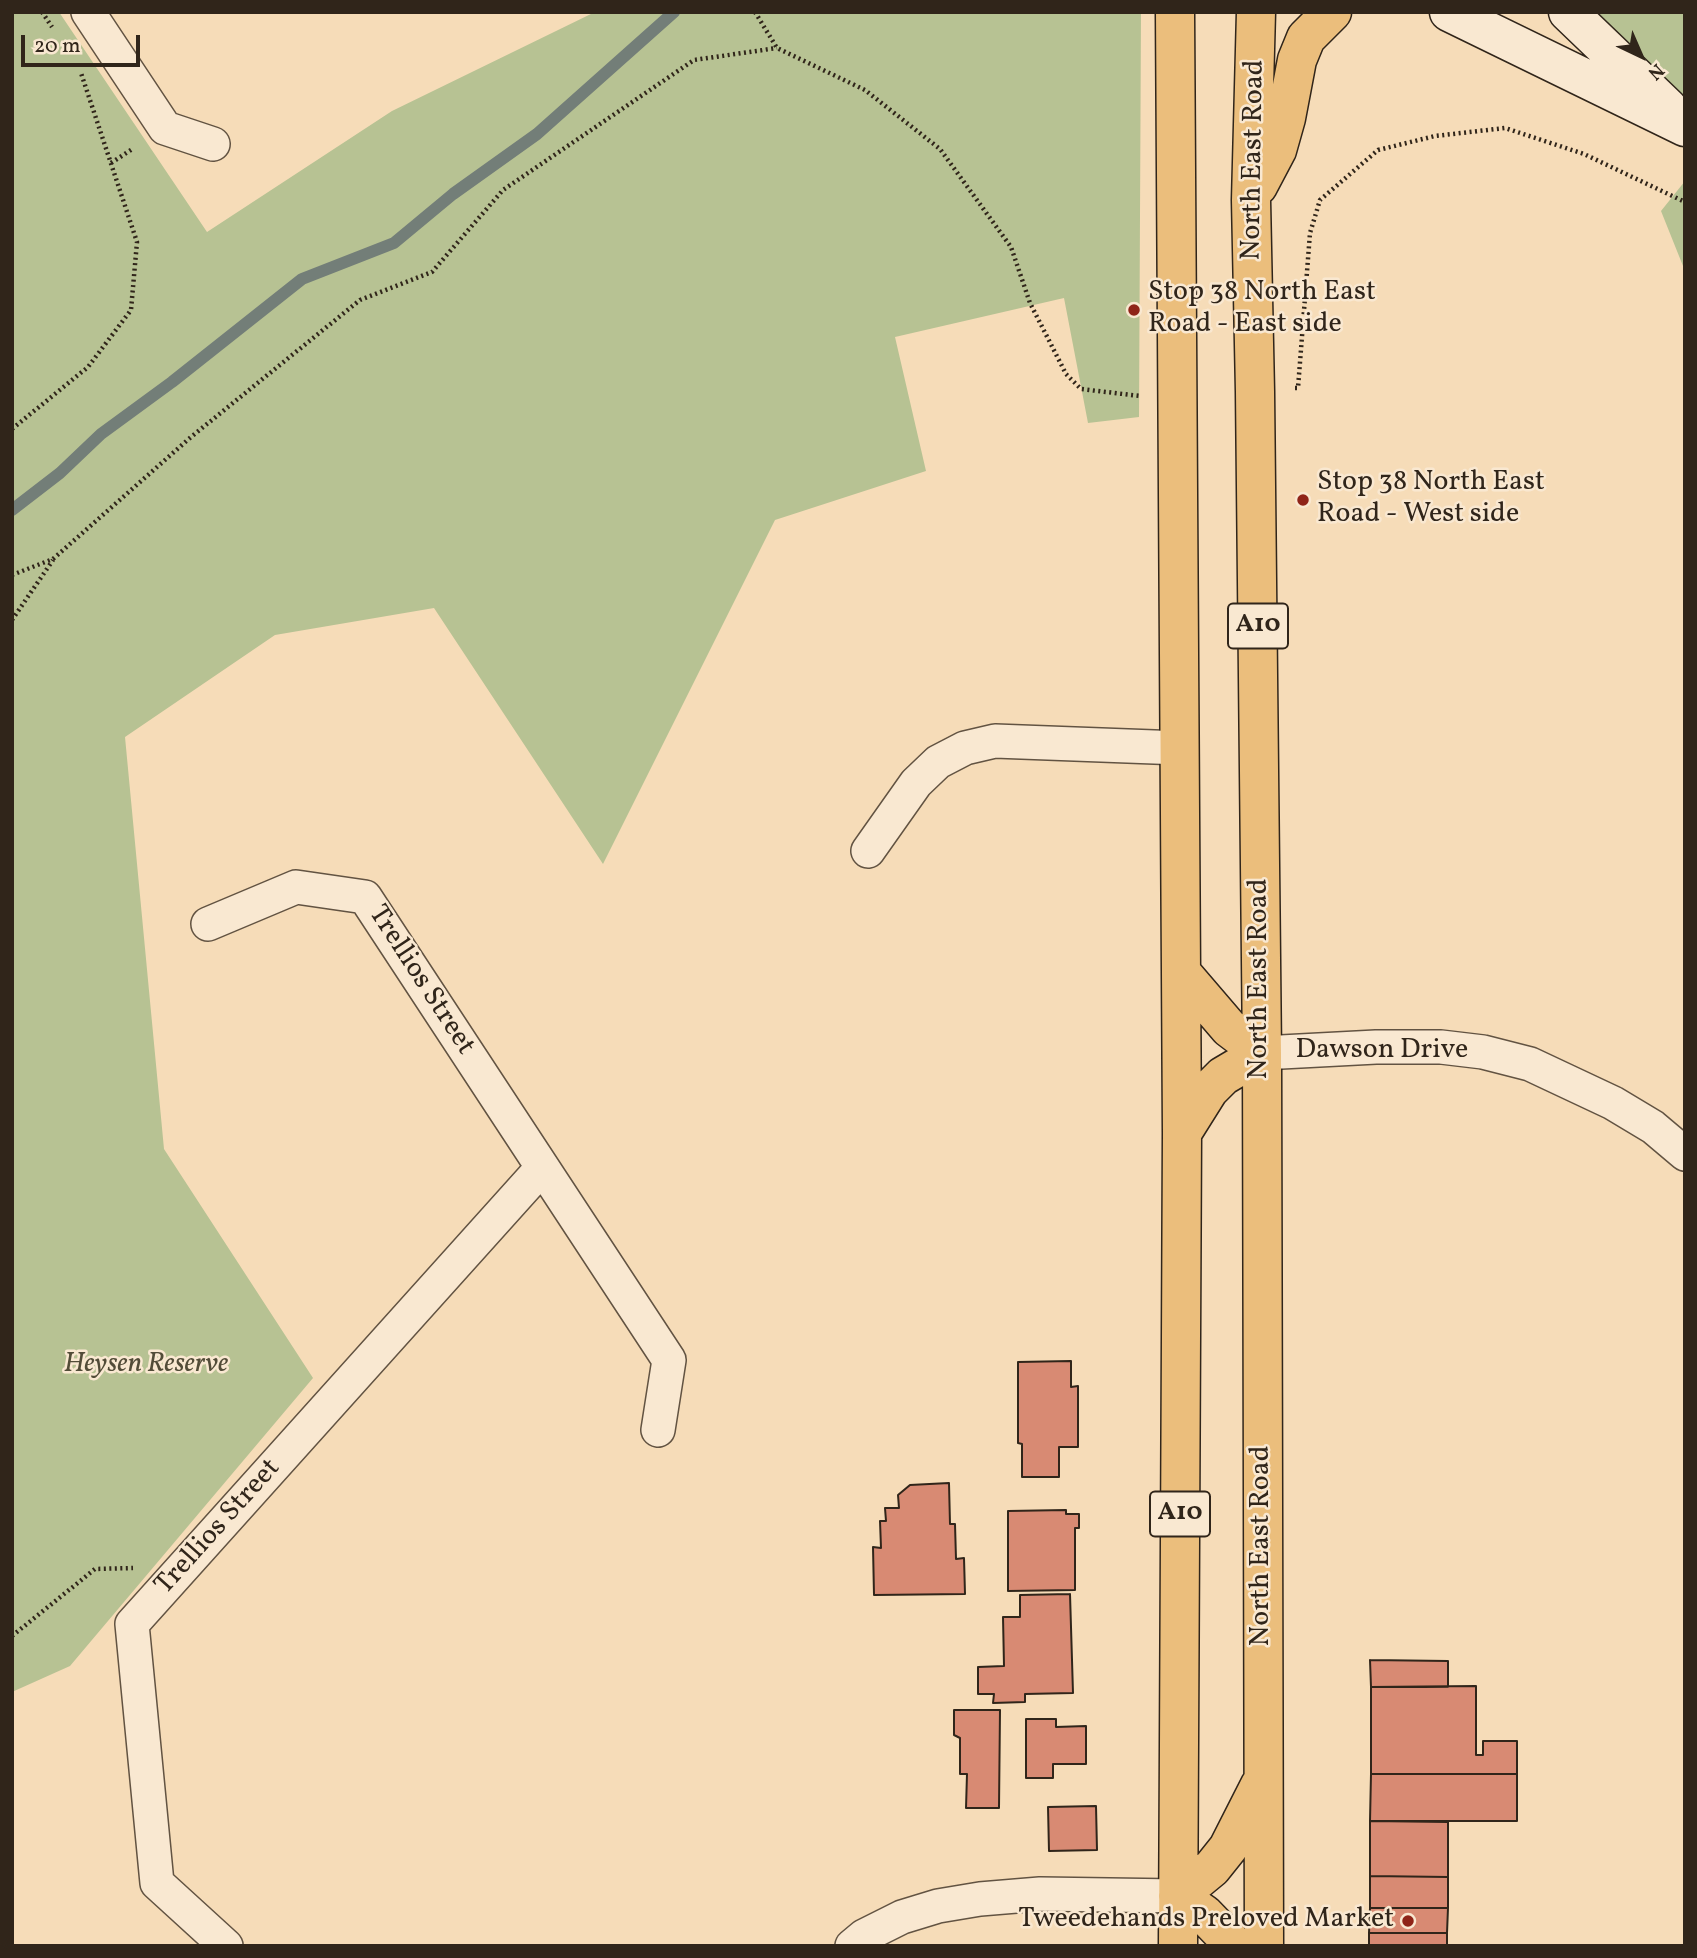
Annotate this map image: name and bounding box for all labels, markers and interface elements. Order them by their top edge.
scale bar [24,21,144,65]
north arrow [1606,21,1676,91]
text: 20 m [34,32,80,61]
text: N [1642,57,1670,85]
street label: North East Road [1236,59,1274,261]
place label: Stop 38 North East Road - East side [1148,277,1376,343]
marker: Stop 38 North East Road - East side [1126,302,1142,318]
place label: Stop 38 North East Road - West side [1317,467,1545,533]
marker: Stop 38 North East Road - West side [1295,492,1311,508]
road number: A10 [1228,604,1288,648]
street label: North East Road [1244,879,1278,1079]
street label: Trellios Street [359,900,481,1062]
street label: Dawson Drive [1296,1035,1468,1069]
park label: Heysen Reserve [64,1349,228,1383]
street label: North East Road [1246,1446,1280,1646]
street label: Trellios Street [149,1453,289,1603]
road number: A10 [1150,1492,1210,1536]
place label: Tweedehands Preloved Market [1018,1904,1394,1938]
marker: Tweedehands Preloved Market [1400,1913,1416,1929]

